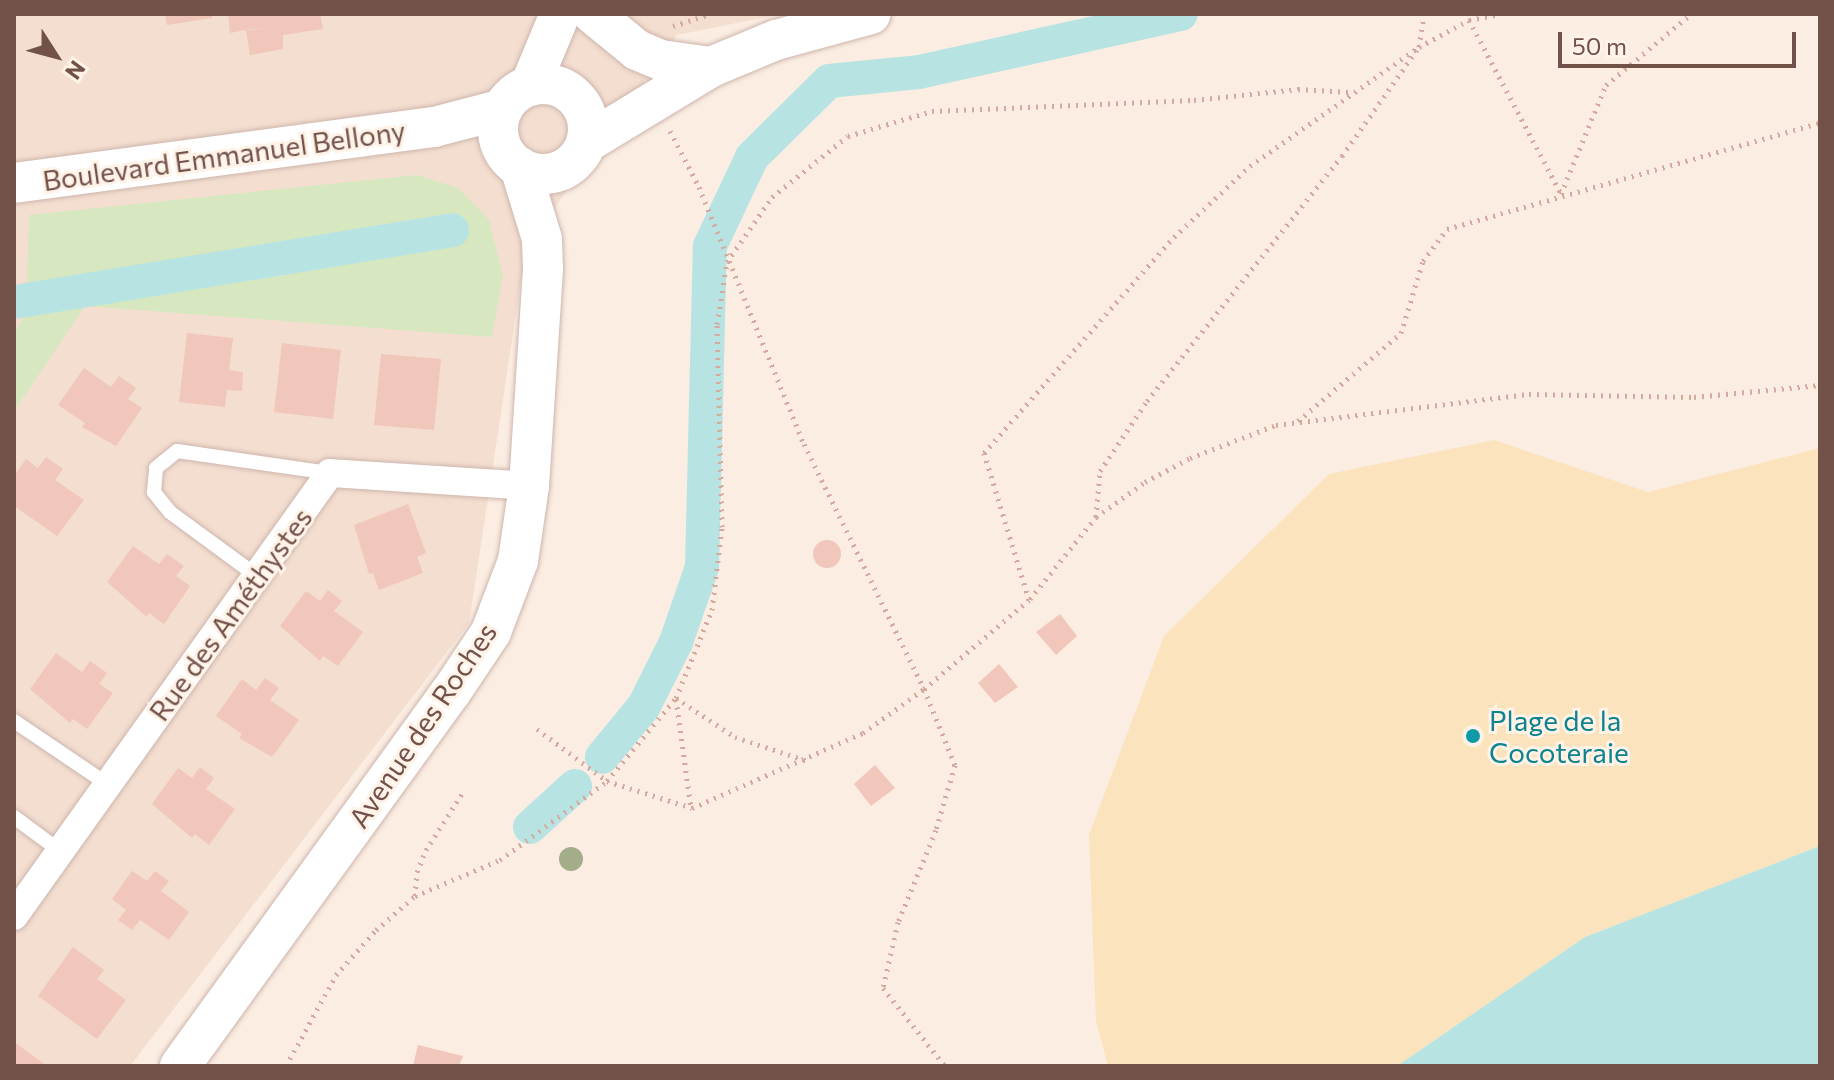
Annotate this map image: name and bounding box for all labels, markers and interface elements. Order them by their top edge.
north arrow [16,16,96,96]
scale bar [1562,16,1800,66]
text: 50 m [1572,31,1627,60]
text: N [60,56,92,85]
street label: Boulevard Emmanuel Bellony [40,113,408,197]
street label: Rue des Améthystes [142,501,318,727]
street label: Avenue des Roches [341,616,503,834]
place label: Plage de la Cocoteraie [1489,703,1629,769]
marker: Plage de la Cocoteraie [1464,727,1482,745]

